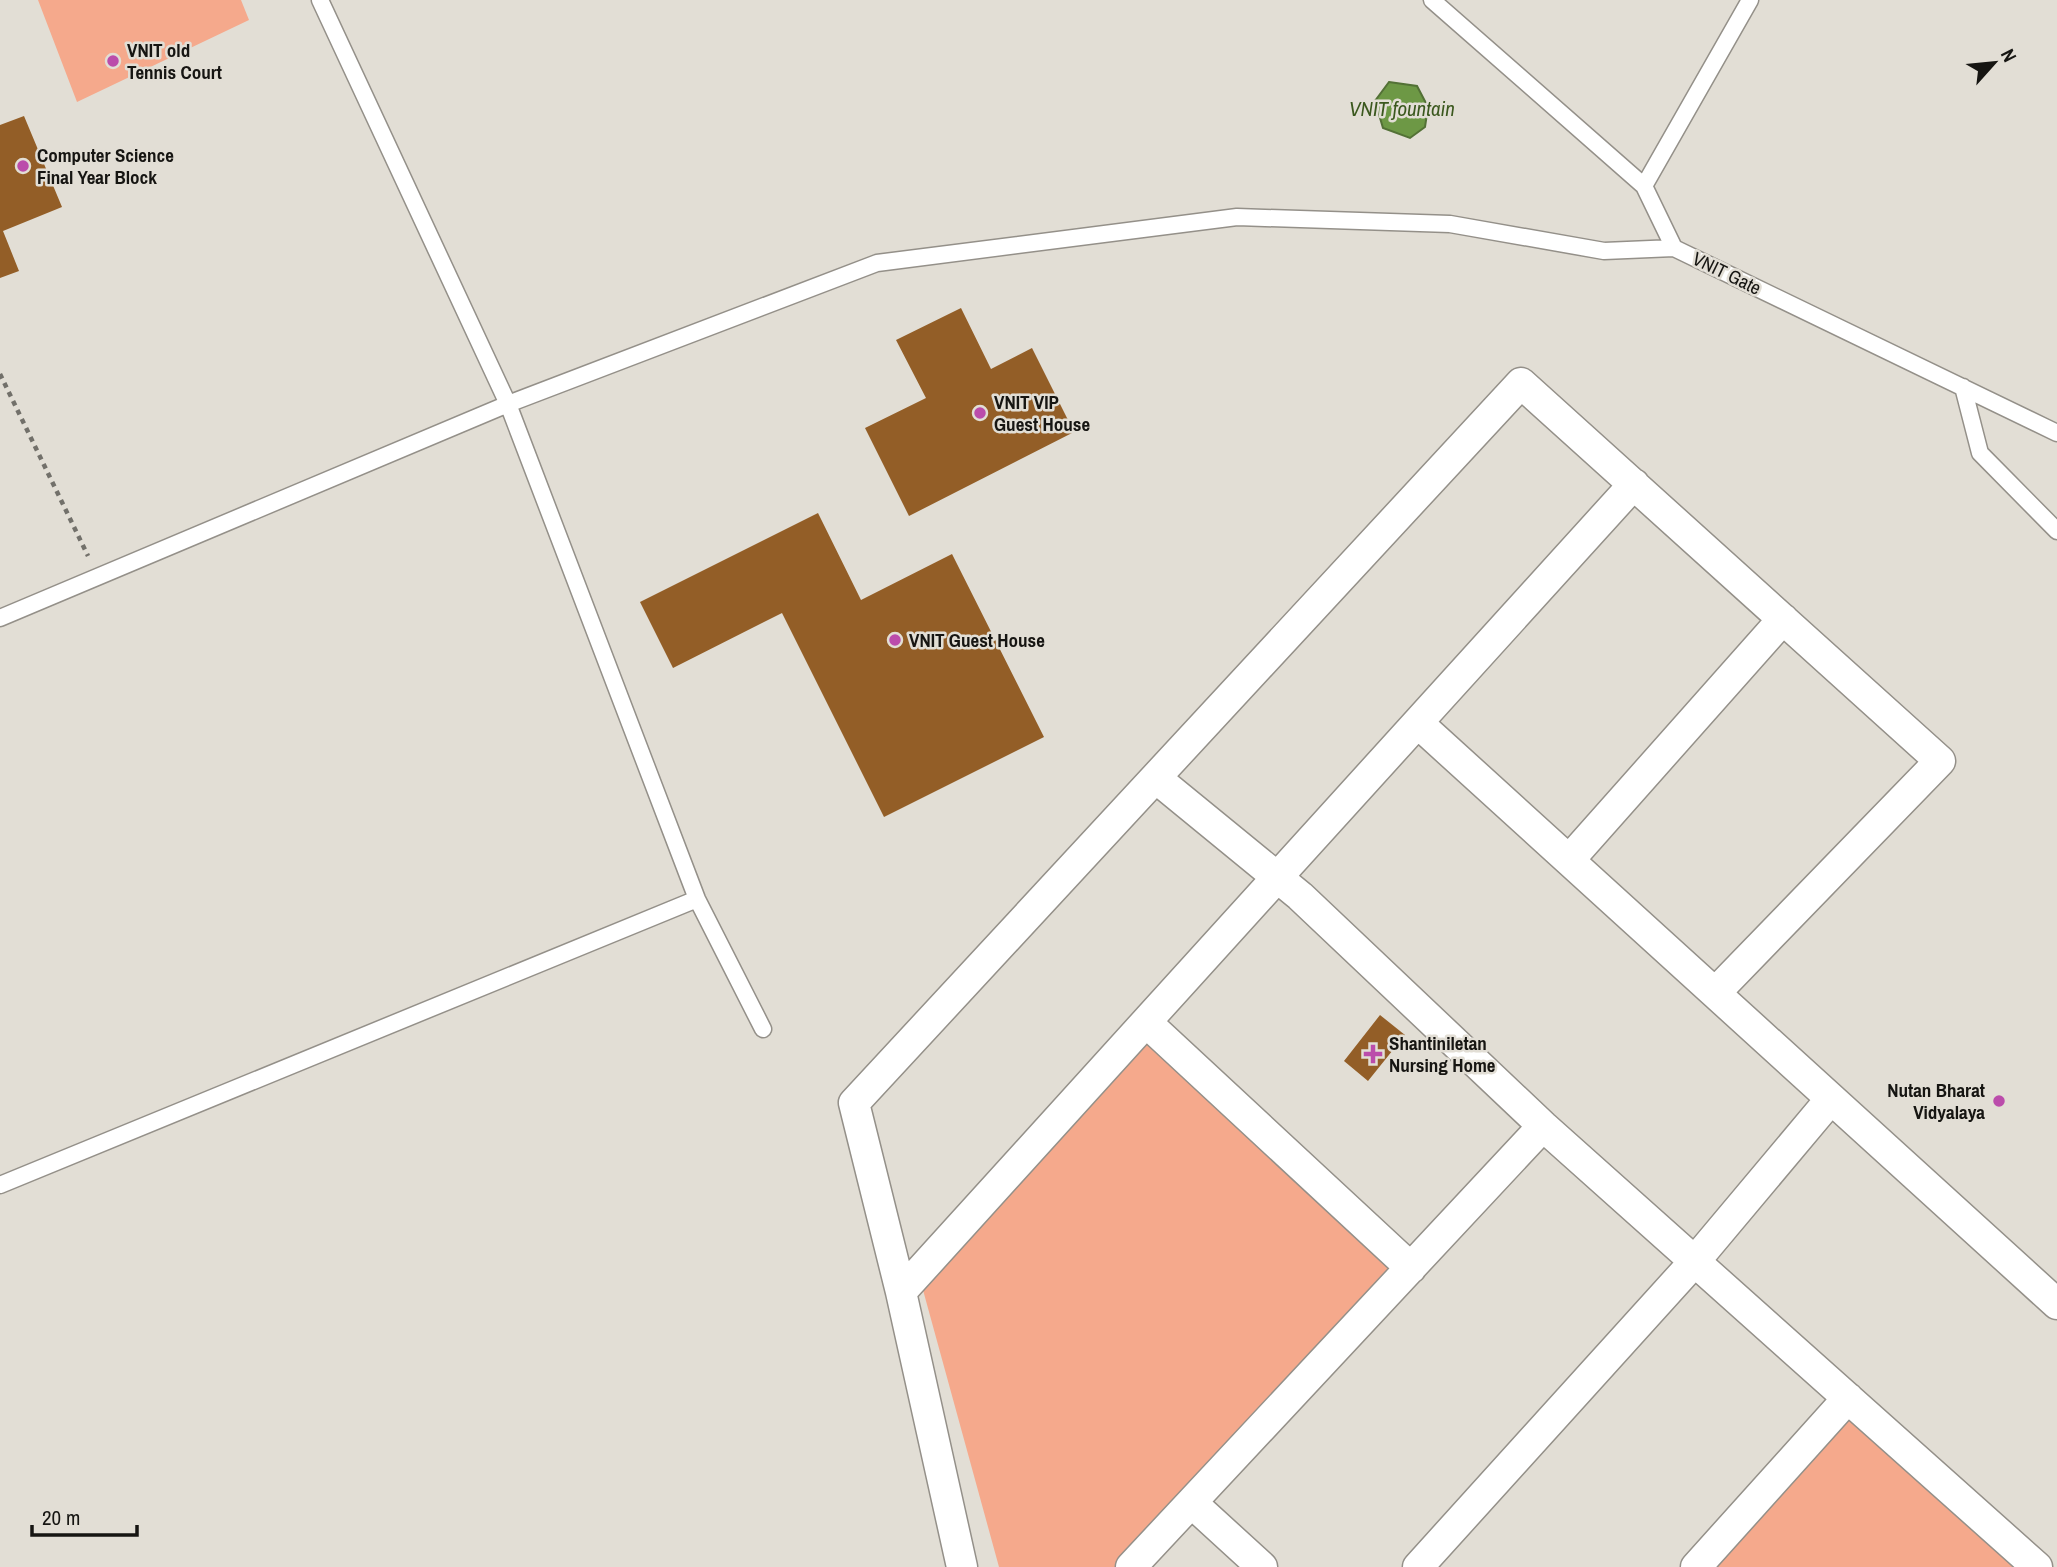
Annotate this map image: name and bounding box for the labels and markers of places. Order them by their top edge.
place label: VNIT old Tennis Court [127,37,222,85]
marker: VNIT old Tennis Court [105,53,121,69]
place label: Computer Science Final Year Block [37,142,174,190]
marker: Computer Science Final Year Block [15,158,31,174]
place label: VNIT VIP Guest House [994,389,1090,437]
marker: VNIT VIP Guest House [972,405,988,421]
place label: VNIT Guest House [909,627,1045,653]
marker: VNIT Guest House [887,632,903,648]
place label: Shantiniletan Nursing Home [1389,1030,1496,1078]
marker: Shantiniletan Nursing Home [1363,1044,1383,1064]
place label: Nutan Bharat Vidyalaya [1887,1077,1985,1125]
marker: Nutan Bharat Vidyalaya [1991,1093,2007,1109]

